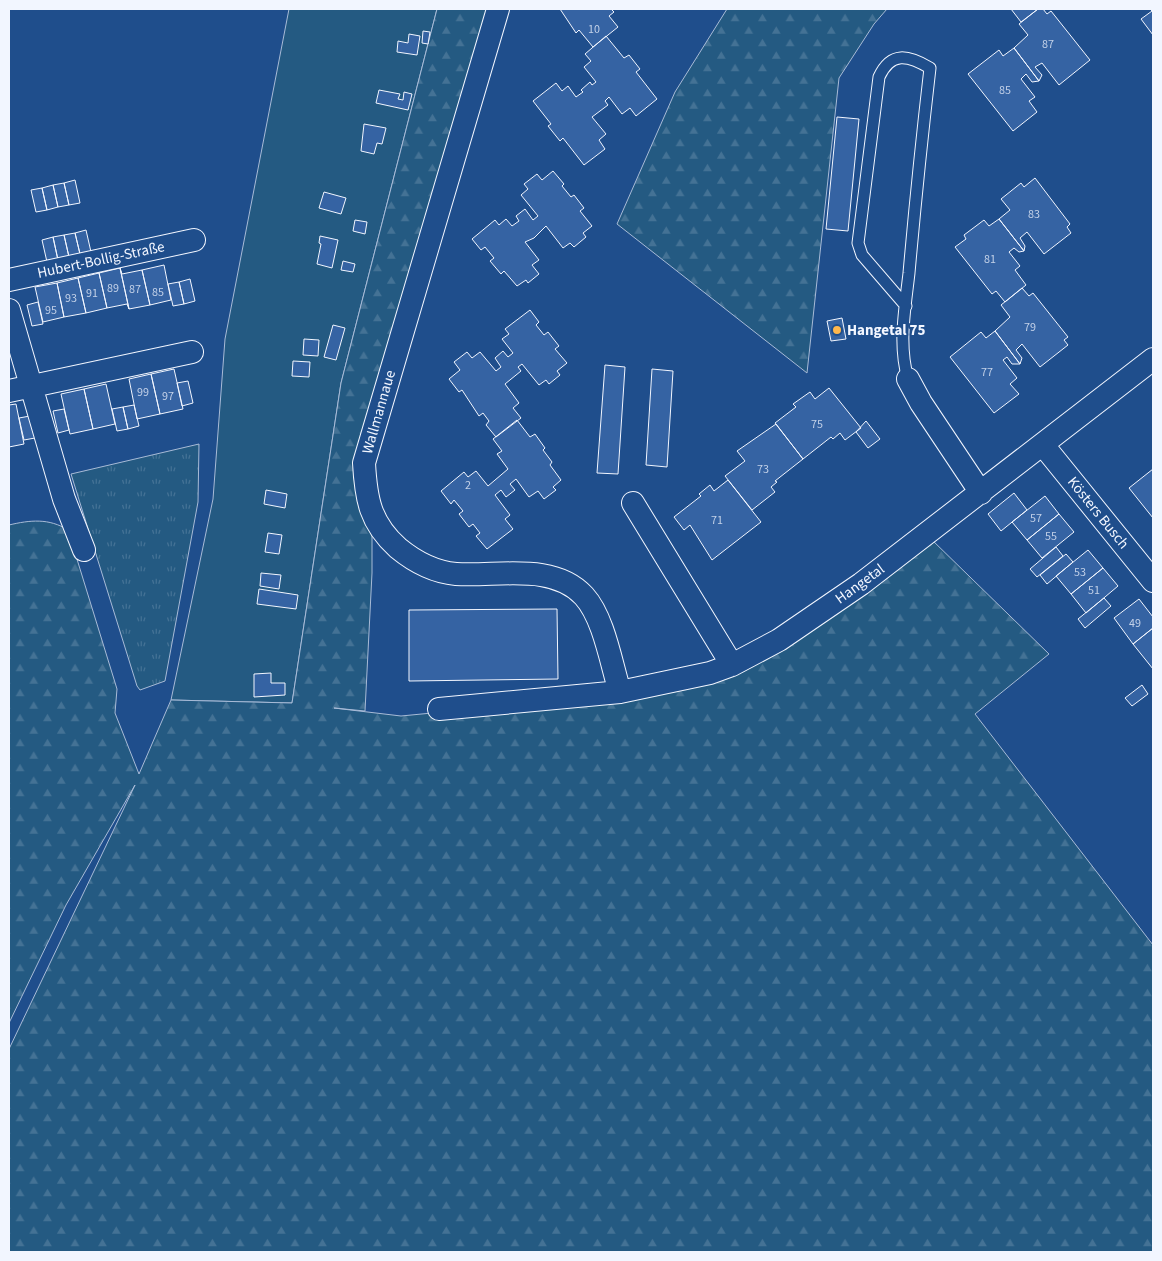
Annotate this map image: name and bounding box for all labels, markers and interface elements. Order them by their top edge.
house number: 10 [588,21,600,38]
house number: 87 [1042,36,1054,53]
house number: 85 [999,82,1011,99]
house number: 83 [1028,206,1040,223]
street label: Hubert-Bollig-Straße [35,236,167,284]
house number: 81 [984,251,996,268]
house number: 89 [107,280,119,297]
house number: 87 [129,281,141,298]
house number: 85 [152,284,164,301]
house number: 91 [86,285,98,302]
house number: 93 [65,290,77,307]
house number: 95 [45,302,57,319]
house number: 79 [1024,319,1036,336]
place label: Hangetal 75 [847,320,926,341]
marker: Hangetal 75 [831,324,843,336]
house number: 77 [981,364,993,381]
street label: Wallmannaue [357,368,401,456]
house number: 99 [137,384,149,401]
house number: 97 [162,388,174,405]
house number: 75 [811,416,823,433]
house number: 73 [757,461,769,478]
street label: Kösters Busch [1062,472,1134,554]
house number: 2 [465,477,471,494]
house number: 57 [1030,510,1042,527]
house number: 71 [711,512,723,529]
house number: 55 [1045,528,1057,545]
street label: Hangetal [831,559,889,609]
house number: 53 [1074,564,1086,581]
house number: 51 [1088,582,1100,599]
house number: 49 [1129,615,1141,632]

